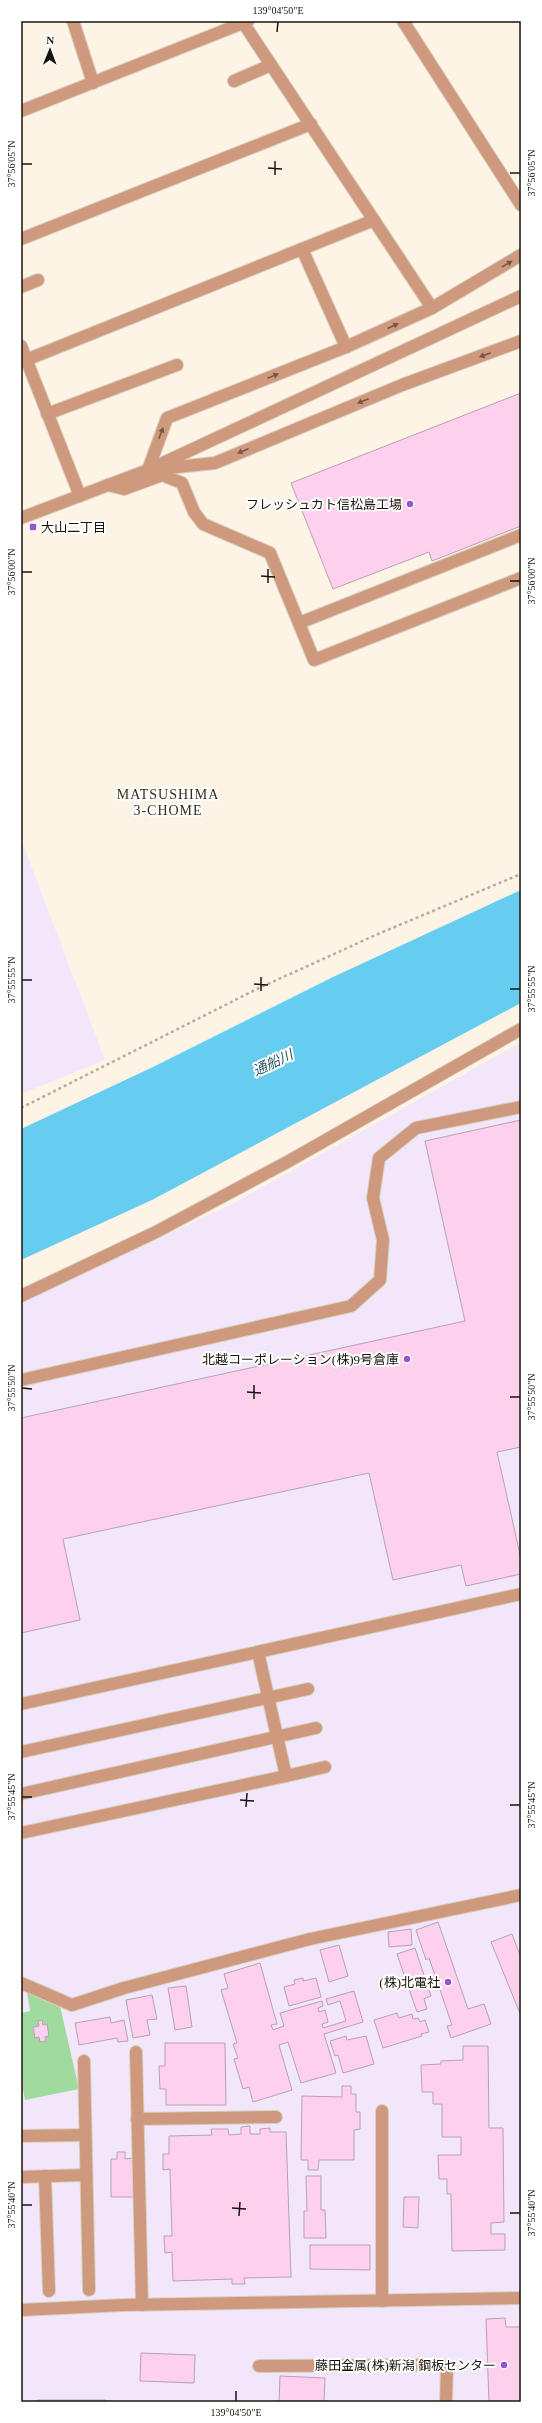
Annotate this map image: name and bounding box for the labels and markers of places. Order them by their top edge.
place label: フレッシュカト信松島工場 [246,497,402,512]
marker: フレッシュカト信松島工場 [405,499,415,509]
place label: 大山二丁目 [41,520,106,535]
marker: 大山二丁目 [28,522,38,532]
place label: 北越コーポレーション(株)9号倉庫 [202,1352,399,1367]
marker: 北越コーポレーション(株)9号倉庫 [402,1354,412,1364]
place label: (株)北電社 [379,1975,440,1990]
marker: (株)北電社 [443,1977,453,1987]
place label: 藤田金属(株)新潟 鋼板センター [315,2358,496,2373]
marker: 藤田金属(株)新潟 鋼板センター [499,2360,509,2370]

